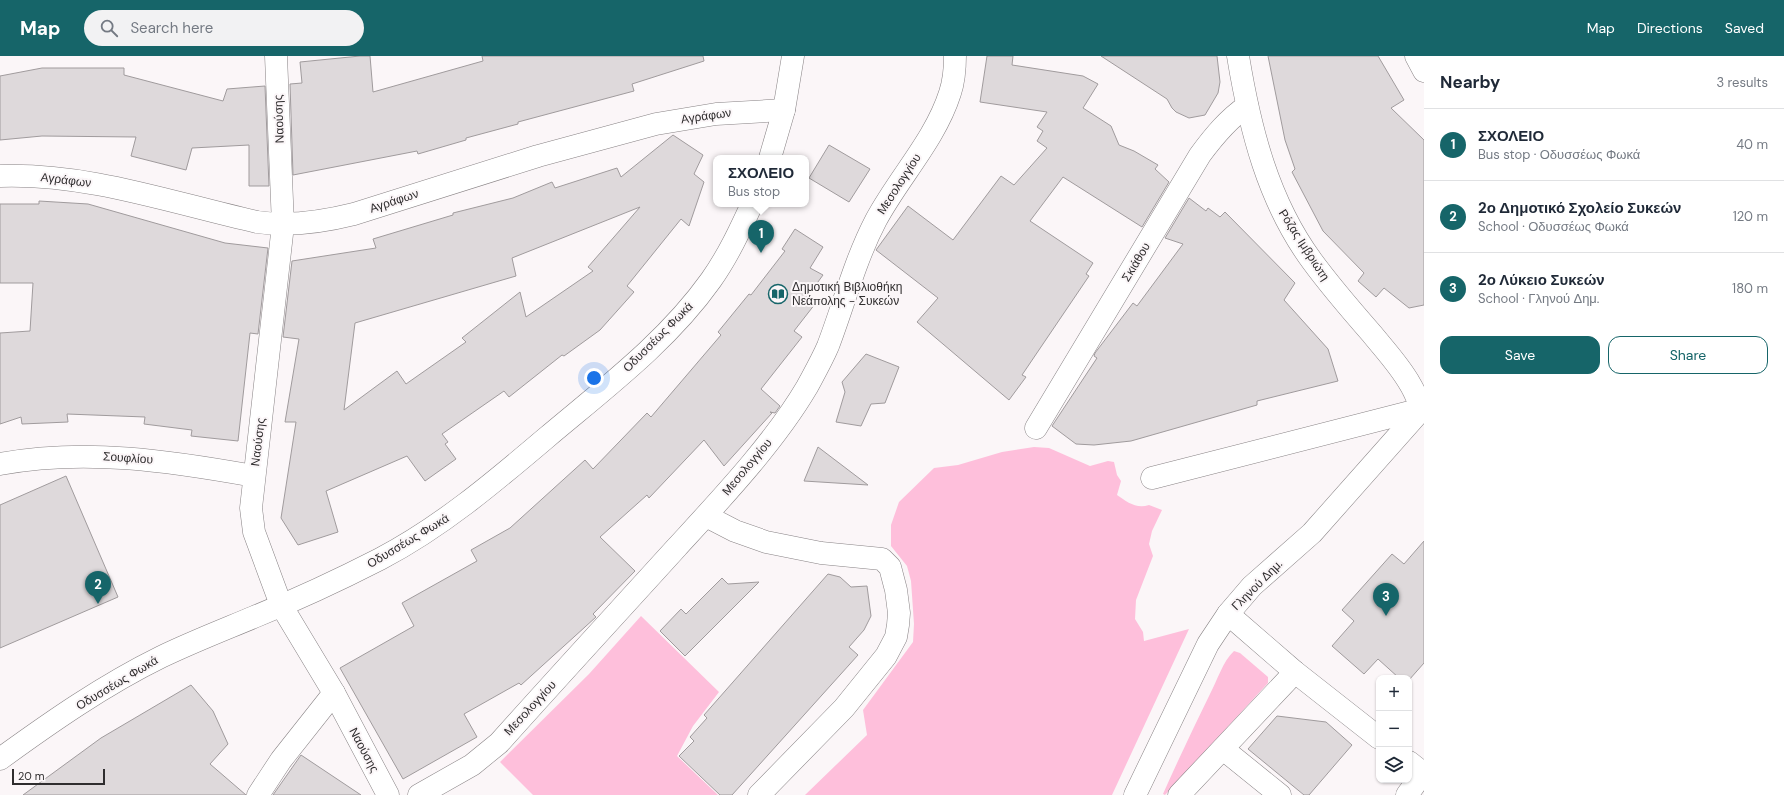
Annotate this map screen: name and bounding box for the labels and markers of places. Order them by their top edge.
pin: 1 [748,220,774,253]
place label: Δημοτική Βιβλιοθήκη Νεάπολης - Συκεών [792,279,902,309]
library icon: Δημοτική Βιβλιοθήκη Νεάπολης - Συκεών [767,283,789,305]
pin: 2 [85,571,111,604]
pin: 3 [1373,583,1399,616]

